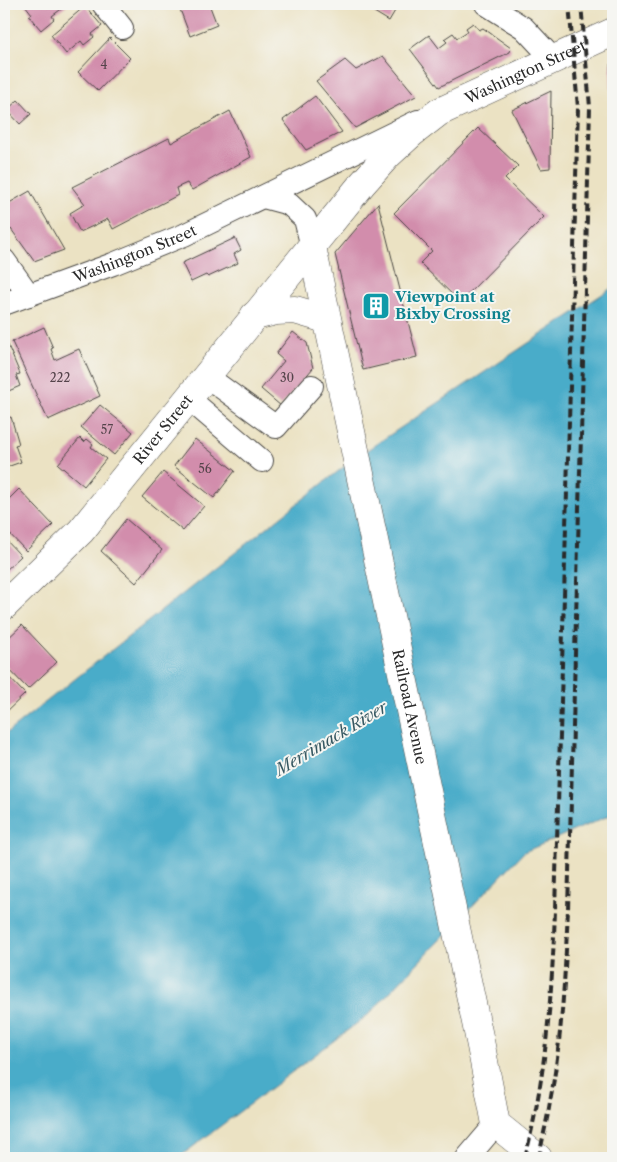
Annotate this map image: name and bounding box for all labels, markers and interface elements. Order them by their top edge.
street label: Washington Street [461,35,590,108]
house number: 4 [101,57,108,72]
street label: Washington Street [69,220,200,287]
place label: Viewpoint at Bixby Crossing [394,287,511,323]
building icon: Viewpoint at Bixby Crossing [361,291,391,321]
house number: 222 [50,370,70,385]
house number: 30 [280,370,294,385]
street label: River Street [129,390,197,468]
house number: 57 [101,422,113,437]
house number: 56 [198,461,212,476]
street label: Railroad Avenue [388,647,431,766]
water label: Merrimack River [270,696,392,780]

